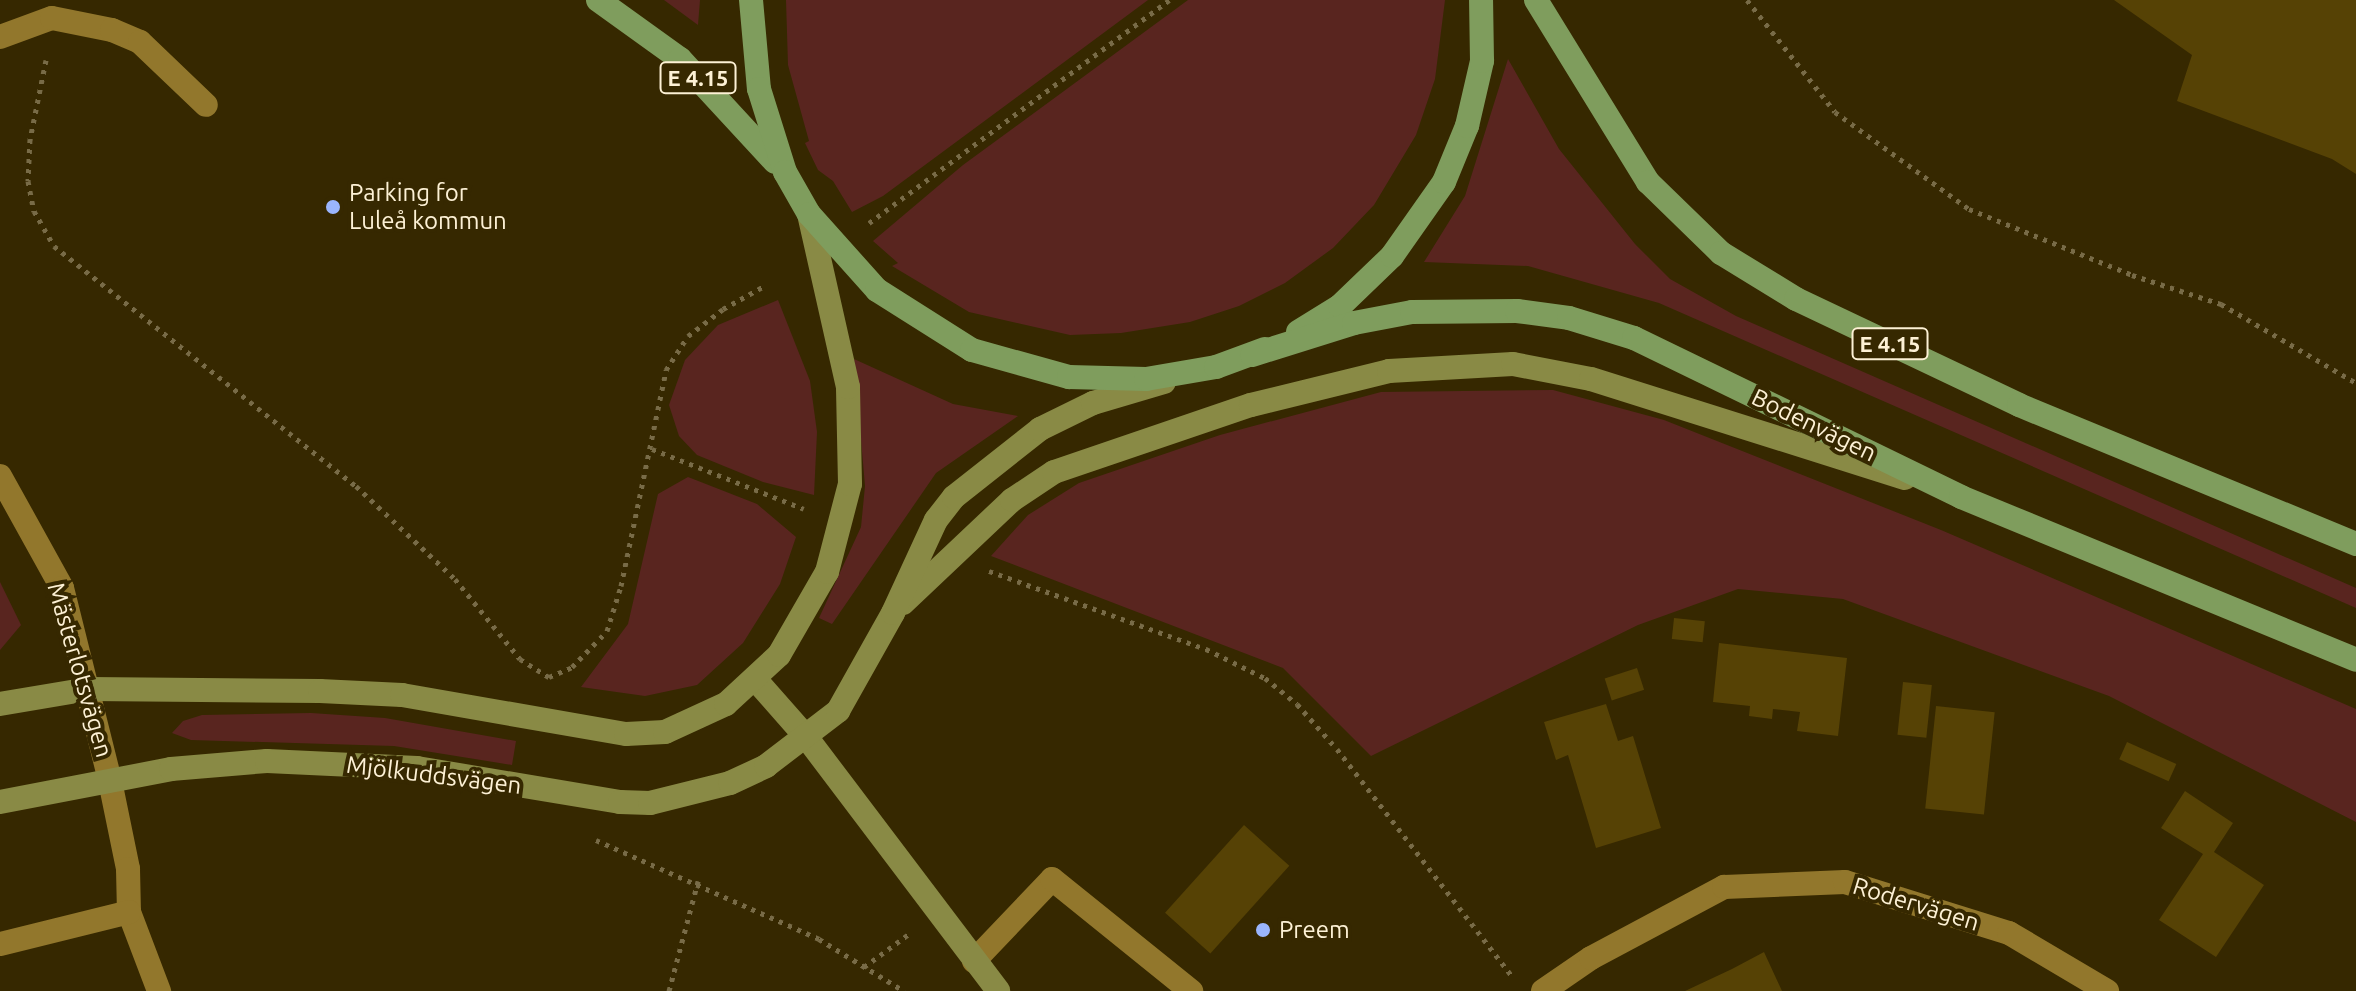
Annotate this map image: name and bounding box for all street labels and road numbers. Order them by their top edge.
road number: E 4.15 [658,60,738,96]
road number: E 4.15 [1850,326,1930,362]
street label: Bodenvägen [1747,382,1881,468]
street label: Mästerlotsvägen [41,579,119,761]
street label: Mjölkuddsvägen [345,750,523,800]
street label: Rodervägen [1849,871,1983,937]

